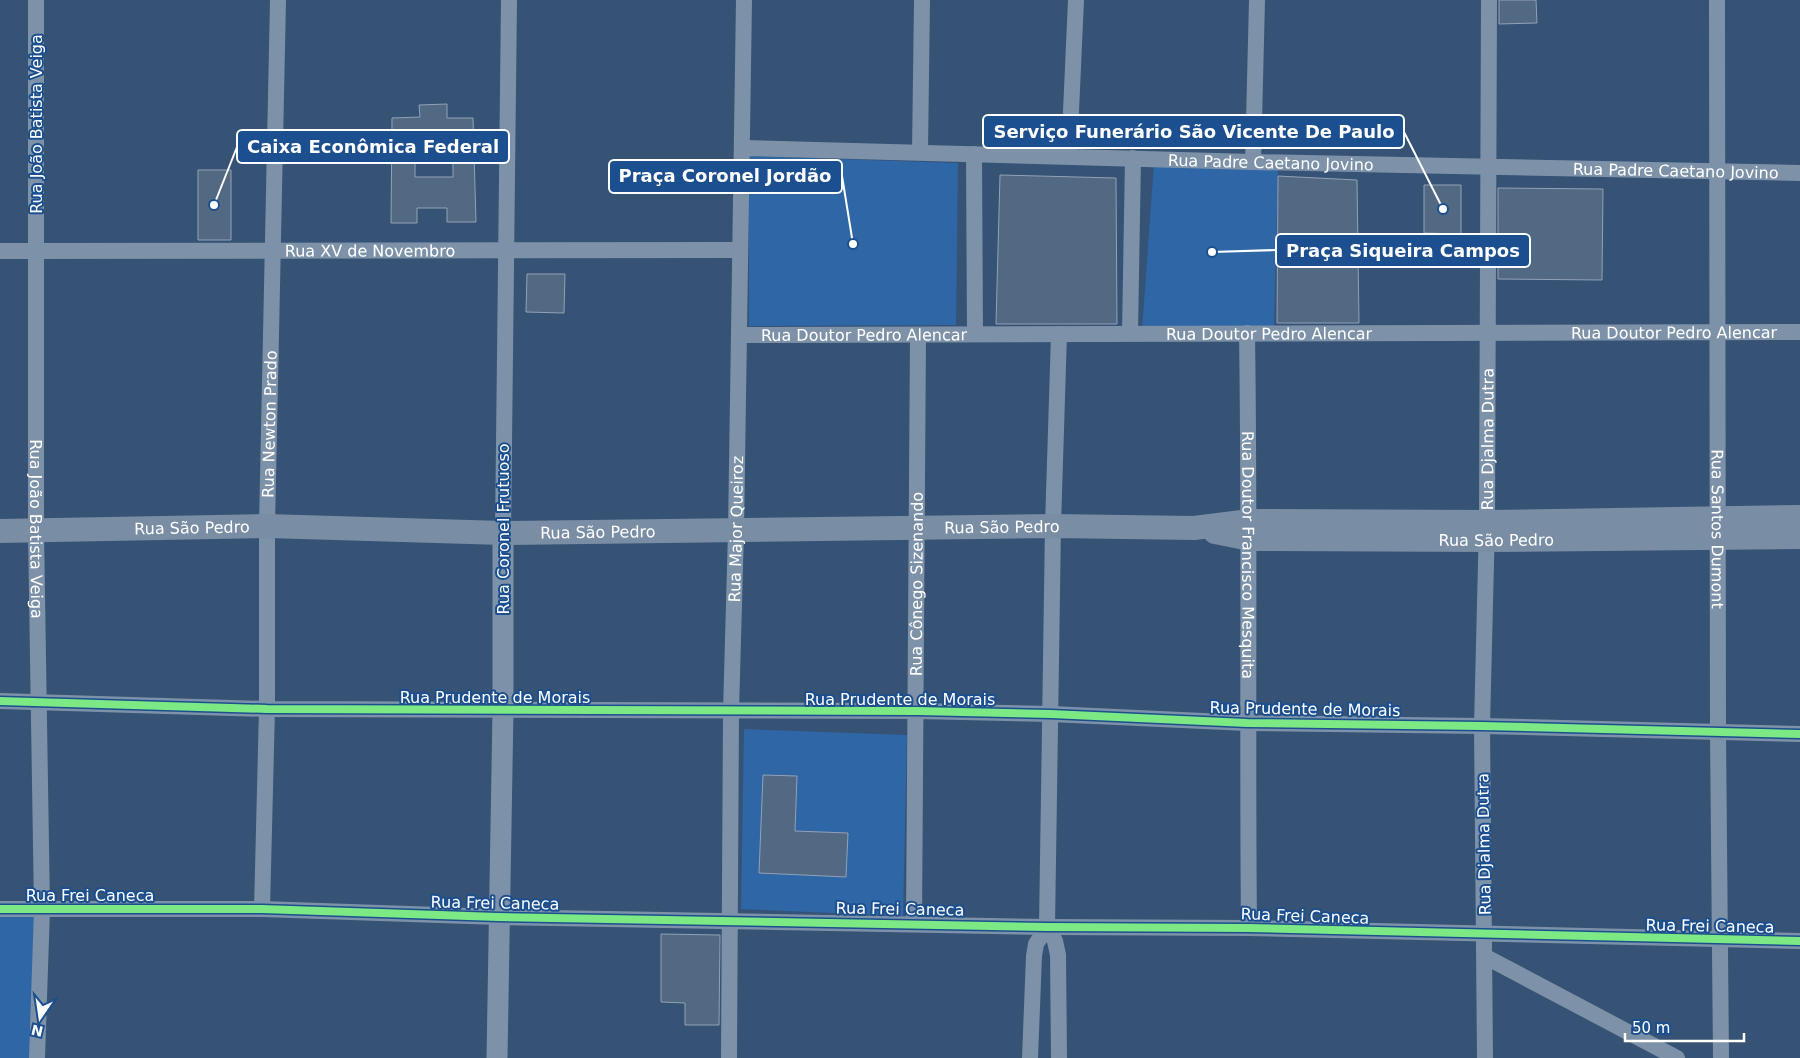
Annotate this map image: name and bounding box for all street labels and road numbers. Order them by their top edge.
street label: Rua João Batista Veiga [27,34,46,214]
street label: Rua Padre Caetano Jovino [1168,150,1374,174]
street label: Rua Padre Caetano Jovino [1573,159,1779,182]
street label: Rua XV de Novembro [285,241,455,260]
street label: Rua Doutor Pedro Alencar [1571,323,1778,342]
street label: Rua Doutor Pedro Alencar [1166,324,1373,343]
street label: Rua Doutor Pedro Alencar [761,325,968,344]
street label: Rua Newton Prado [258,350,280,498]
street label: Rua Djalma Dutra [1478,368,1497,510]
street label: Rua Doutor Francisco Mesquita [1239,431,1258,679]
street label: Rua João Batista Veiga [27,439,47,619]
street label: Rua Coronel Frutuoso [494,443,513,615]
street label: Rua Santos Dumont [1708,449,1727,609]
street label: Rua Major Queiroz [725,456,747,603]
street label: Rua Cônego Sizenando [906,492,926,676]
street label: Rua São Pedro [944,516,1060,537]
street label: Rua São Pedro [134,517,250,538]
street label: Rua São Pedro [540,522,656,542]
street label: Rua São Pedro [1439,530,1554,550]
street label: Rua Prudente de Morais [400,688,590,707]
street label: Rua Prudente de Morais [805,690,995,709]
street label: Rua Prudente de Morais [1209,698,1401,720]
street label: Rua Djalma Dutra [1473,773,1495,915]
street label: Rua Frei Caneca [26,886,154,905]
street label: Rua Frei Caneca [431,892,559,914]
street label: Rua Frei Caneca [836,898,964,920]
street label: Rua Frei Caneca [1240,904,1370,928]
street label: Rua Frei Caneca [1646,915,1774,937]

